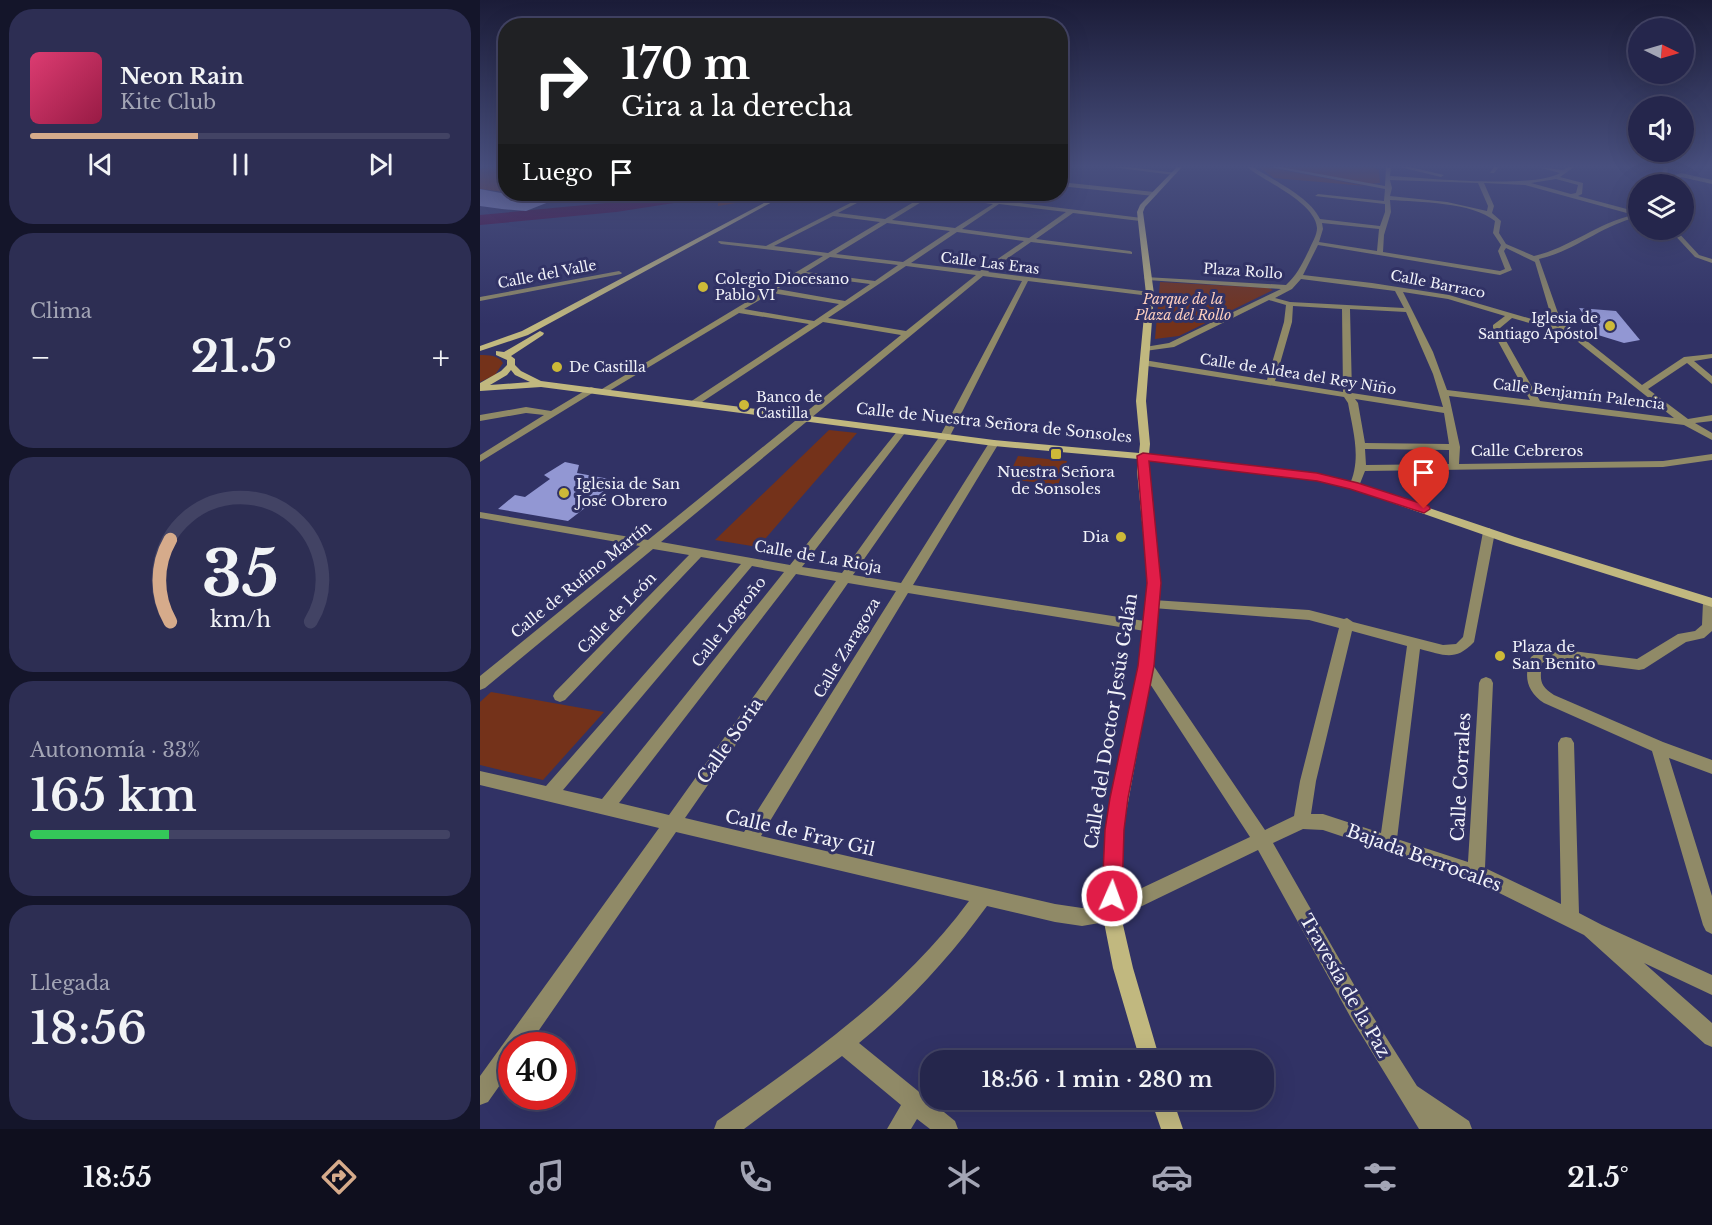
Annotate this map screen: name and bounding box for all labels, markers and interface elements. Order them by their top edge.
north arrow [1628,18,1694,84]
map controls [1628,18,1694,240]
text: 170 m [621,38,750,90]
icon: right [522,42,600,120]
text: Neon Rain [120,63,244,90]
text: Kite Club [120,90,216,114]
text: Gira a la derecha [621,90,852,123]
button: sound [1628,96,1694,162]
icon: previous [84,148,117,181]
icon: pause [224,148,257,181]
icon: next [364,148,397,181]
icon: arrive [605,156,638,189]
text: Luego [522,159,593,186]
button: layers [1628,174,1694,240]
street label: Calle Las Eras [940,248,1040,278]
street label: Calle del Valle [496,256,598,292]
street label: Plaza Rollo [1203,259,1283,283]
street label: Calle Barraco [1389,266,1487,302]
place label: Colegio Diocesano Pablo VI [715,270,849,304]
marker: Colegio Diocesano Pablo VI [696,280,710,294]
park label: Parque de la Plaza del Rollo [1134,290,1231,324]
text: Clima [30,299,92,323]
place label: Iglesia de Santiago Apóstol [1478,309,1598,343]
marker: Iglesia de Santiago Apóstol [1603,319,1617,333]
text: 21.5° [190,328,292,384]
text: − [30,337,51,378]
text: + [432,337,450,378]
street label: Calle de Aldea del Rey Niño [1198,350,1398,398]
place label: De Castilla [569,358,646,376]
marker: De Castilla [550,360,564,374]
street label: Calle Benjamín Palencia [1492,374,1666,414]
place label: Banco de Castilla [756,388,822,422]
marker: Banco de Castilla [737,398,751,412]
street label: Calle de Nuestra Señora de Sonsoles [855,399,1133,446]
street label: Calle Cebreros [1471,441,1583,460]
marker: Nuestra Señora de Sonsoles [1049,447,1063,461]
pin [1398,447,1449,509]
icon: arrive [1407,456,1440,489]
place label: Nuestra Señora de Sonsoles [997,462,1116,498]
place label: Iglesia de San José Obrero [574,474,680,510]
marker: Iglesia de San José Obrero [557,486,571,500]
street label: Calle de Rufino Martín [507,517,655,642]
place label: Dia [1082,527,1110,546]
marker: Dia [1114,530,1128,544]
text: 35 [202,535,278,613]
street label: Calle de La Rioja [753,536,884,577]
street label: Calle de León [573,568,660,657]
street label: Calle Logroño [687,572,770,671]
street label: Calle del Doctor Jesús Galán [1080,592,1142,850]
street label: Calle Zaragoza [809,594,884,701]
text: km/h [210,606,271,633]
place label: Plaza de San Benito [1512,637,1596,673]
marker: Plaza de San Benito [1493,649,1507,663]
street label: Calle Soria [692,694,768,788]
street label: Calle Corrales [1447,712,1475,842]
text: Autonomía · 33% [30,738,200,762]
text: 165 km [30,767,197,823]
street label: Calle de Fray Gil [723,805,877,861]
street label: Bajada Berrocales [1344,820,1504,896]
position arrow [1080,864,1144,928]
street label: Travesía de la Paz [1295,910,1395,1062]
text: Llegada [30,971,110,995]
text: 18:56 [30,1000,147,1056]
speed limit sign: 40 [498,1032,576,1110]
text: 18:56 · 1 min · 280 m [981,1066,1213,1093]
icon: directions [318,1156,360,1198]
icon: music [526,1156,568,1198]
icon: phone [734,1156,776,1198]
icon: climate [943,1156,985,1198]
icon: car [1151,1156,1193,1198]
icon: filters [1359,1156,1401,1198]
text: 18:55 [83,1161,152,1194]
text: 21.5° [1567,1161,1629,1194]

